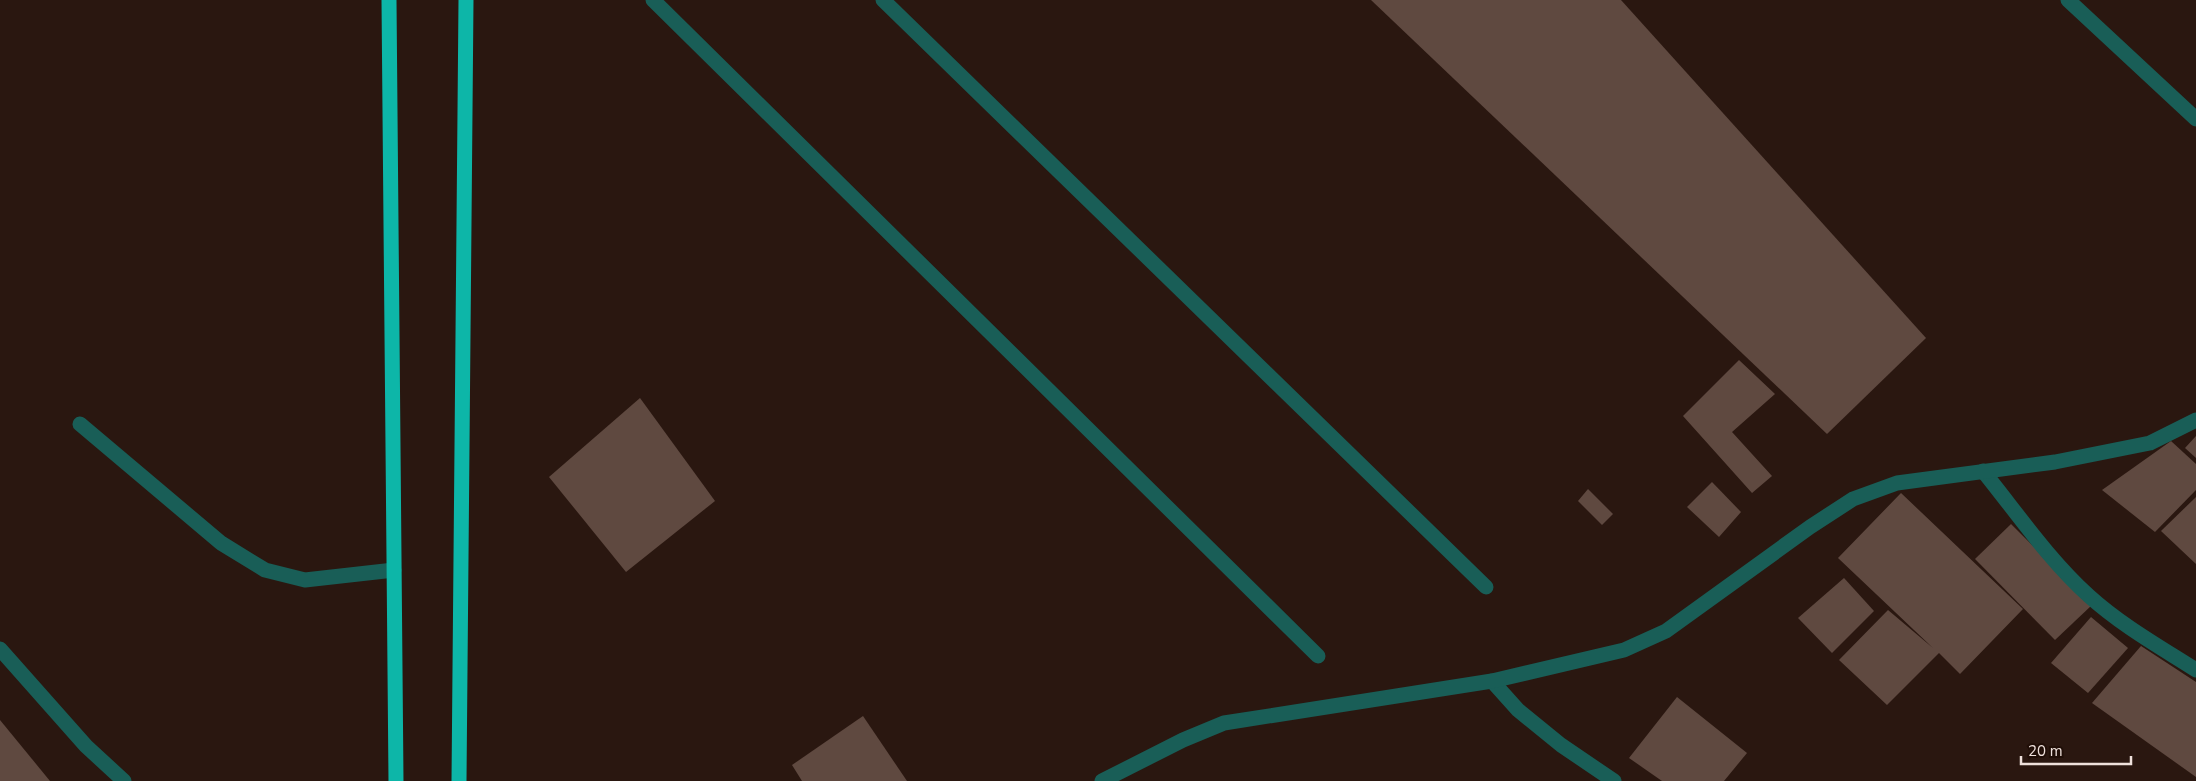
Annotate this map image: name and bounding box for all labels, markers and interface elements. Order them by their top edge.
scale bar [2021,734,2131,766]
text: 20 m [2028,741,2063,761]

